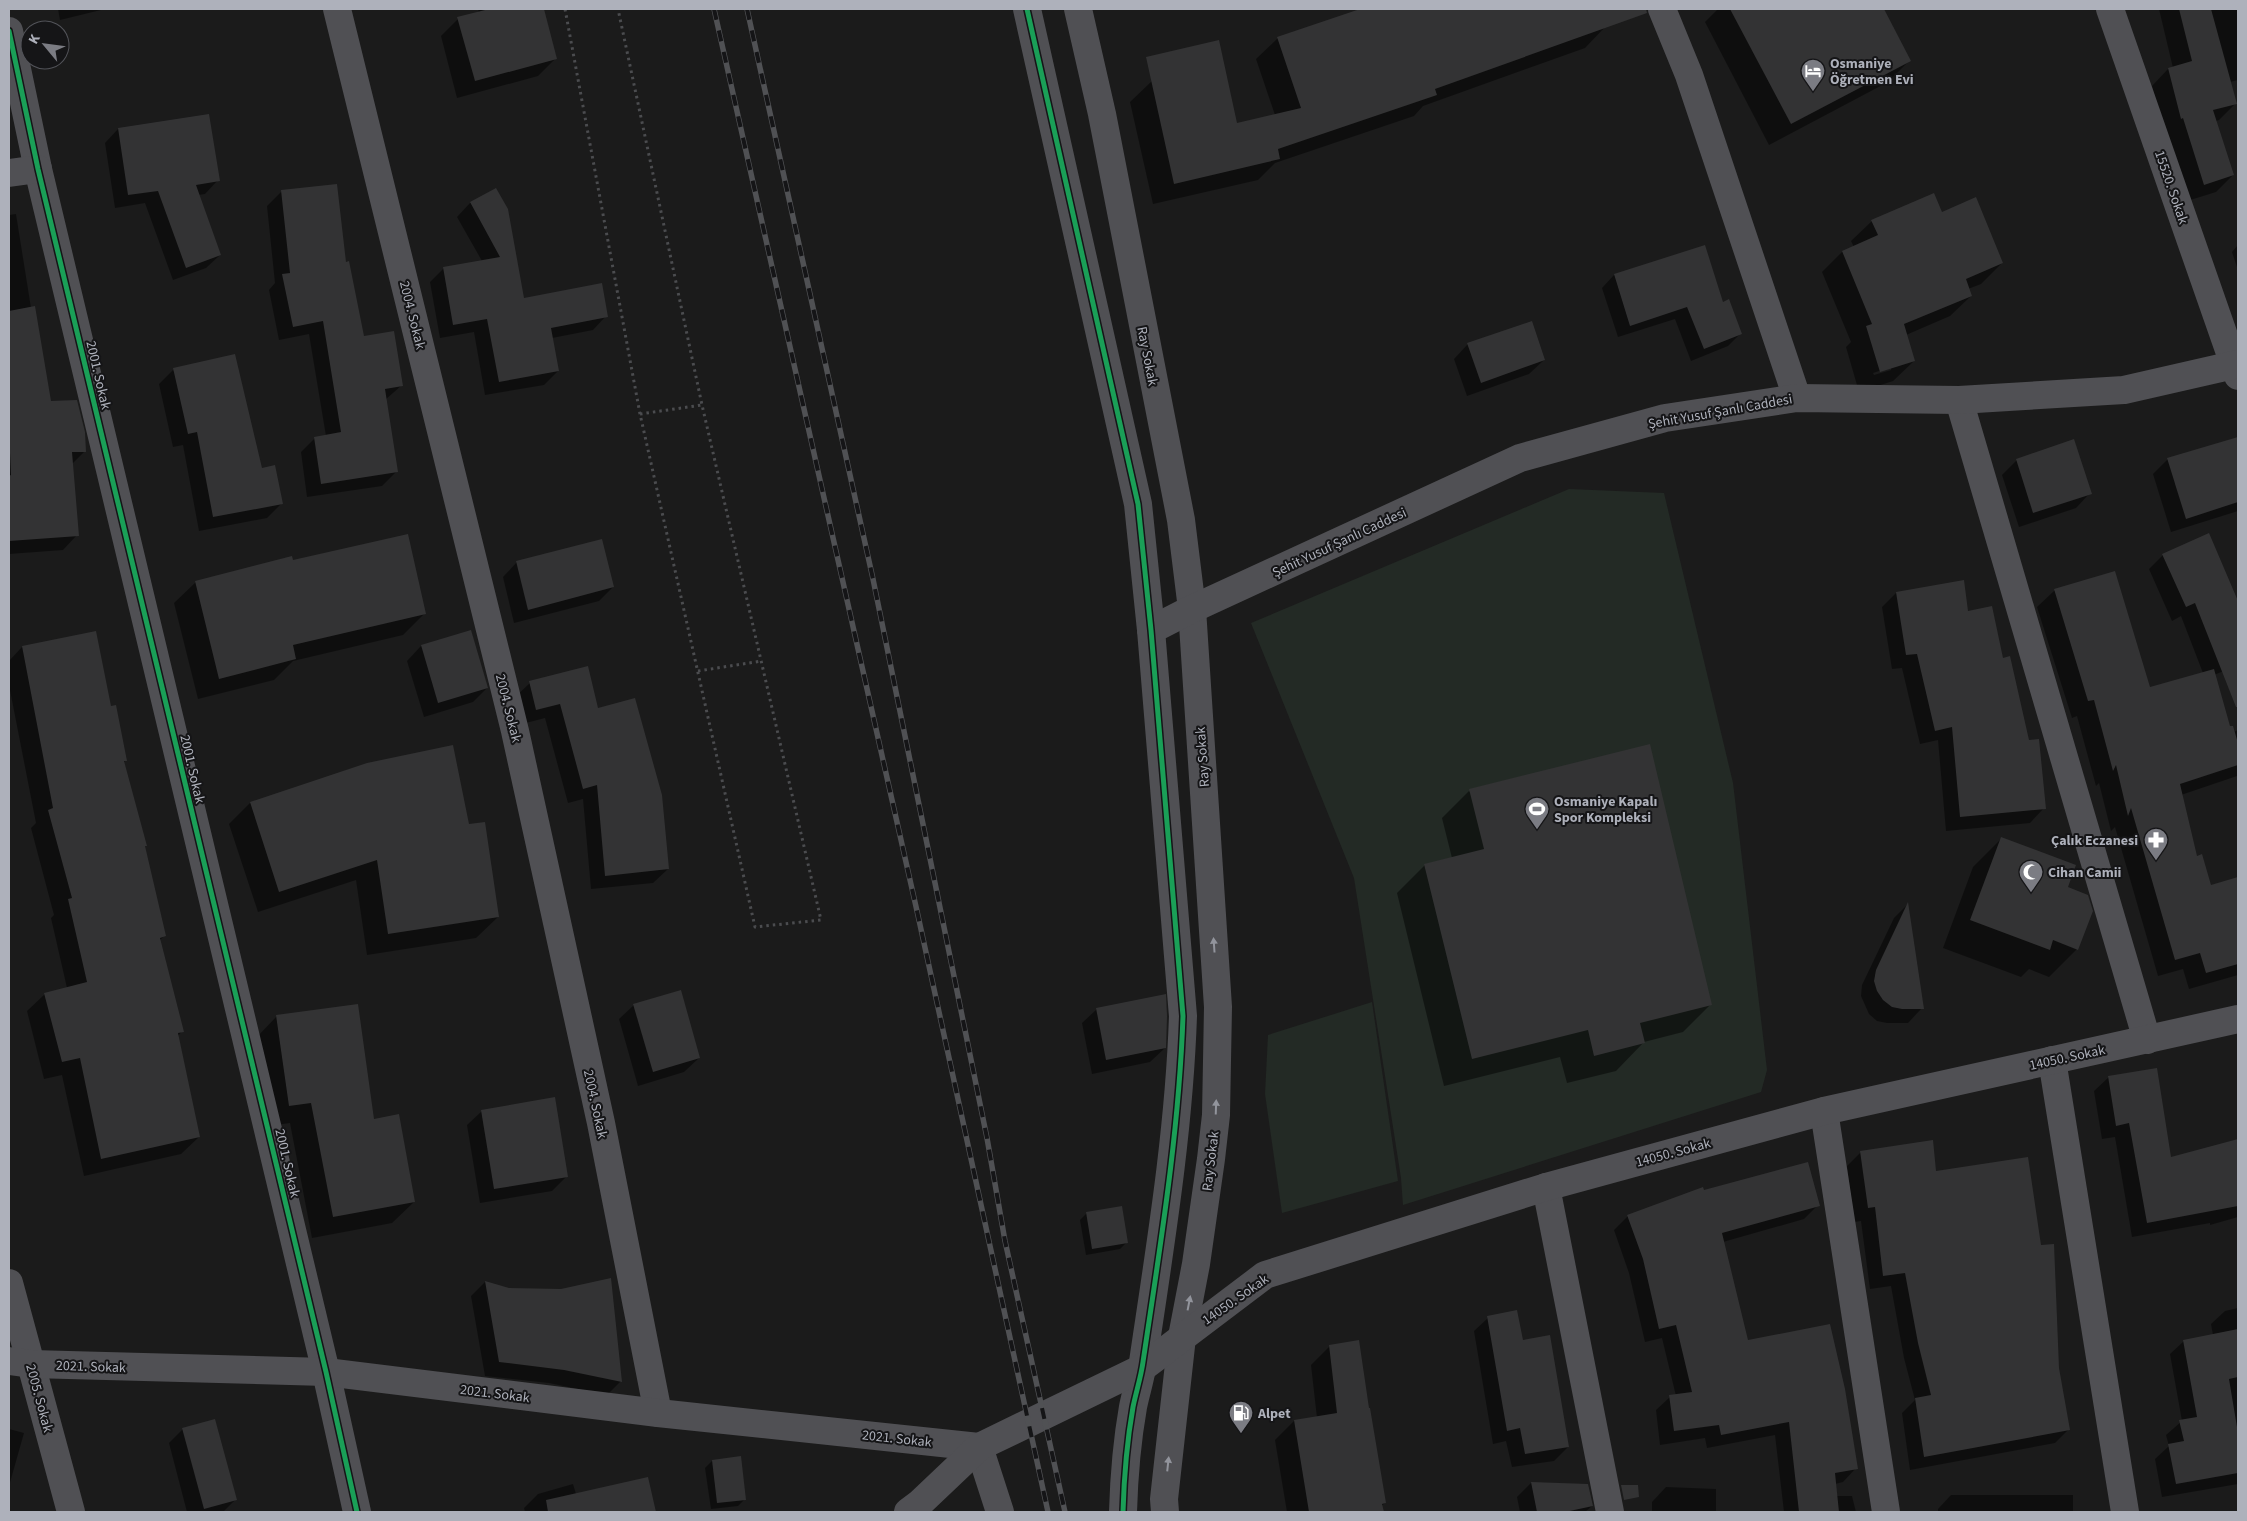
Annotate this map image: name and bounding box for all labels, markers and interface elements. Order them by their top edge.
north arrow [20,20,70,70]
text: K [24,30,46,48]
place label: Osmaniye Öğretmen Evi [1830,54,1914,90]
hotel icon: Osmaniye Öğretmen Evi [1800,58,1826,92]
street label: 15520. Sokak [2149,148,2193,227]
street label: 2004. Sokak [394,279,430,352]
street label: Ray Sokak [1131,325,1163,388]
street label: 2001. Sokak [80,339,116,412]
street label: Şehit Yusuf Şanlı Caddesi [1647,389,1794,435]
street label: Şehit Yusuf Şanlı Caddesi [1269,503,1410,583]
street label: 2004. Sokak [490,672,526,745]
street label: Ray Sokak [1191,726,1215,788]
street label: 2001. Sokak [174,733,210,806]
place label: Osmaniye Kapalı Spor Kompleksi [1554,792,1657,828]
sports icon: Osmaniye Kapalı Spor Kompleksi [1524,796,1550,830]
pharmacy icon: Çalık Eczanesi [2143,827,2169,861]
place label: Çalık Eczanesi [2051,831,2138,851]
mosque icon: Cihan Camii [2018,859,2044,893]
place label: Cihan Camii [2048,863,2122,883]
one-way arrow [1210,937,1218,953]
street label: 14050. Sokak [2028,1040,2107,1076]
street label: 2004. Sokak [578,1068,612,1141]
one-way arrow [1212,1099,1220,1115]
street label: 2001. Sokak [269,1127,305,1200]
street label: Ray Sokak [1197,1130,1225,1192]
street label: 14050. Sokak [1634,1133,1713,1173]
street label: 14050. Sokak [1198,1270,1273,1330]
one-way arrow [1185,1294,1193,1310]
street label: 2021. Sokak [56,1356,126,1378]
street label: 2005. Sokak [20,1362,58,1435]
street label: 2021. Sokak [459,1380,531,1408]
fuel station icon: Alpet [1228,1400,1254,1434]
place label: Alpet [1257,1404,1291,1424]
street label: 2021. Sokak [861,1425,933,1453]
one-way arrow [1164,1455,1172,1471]

